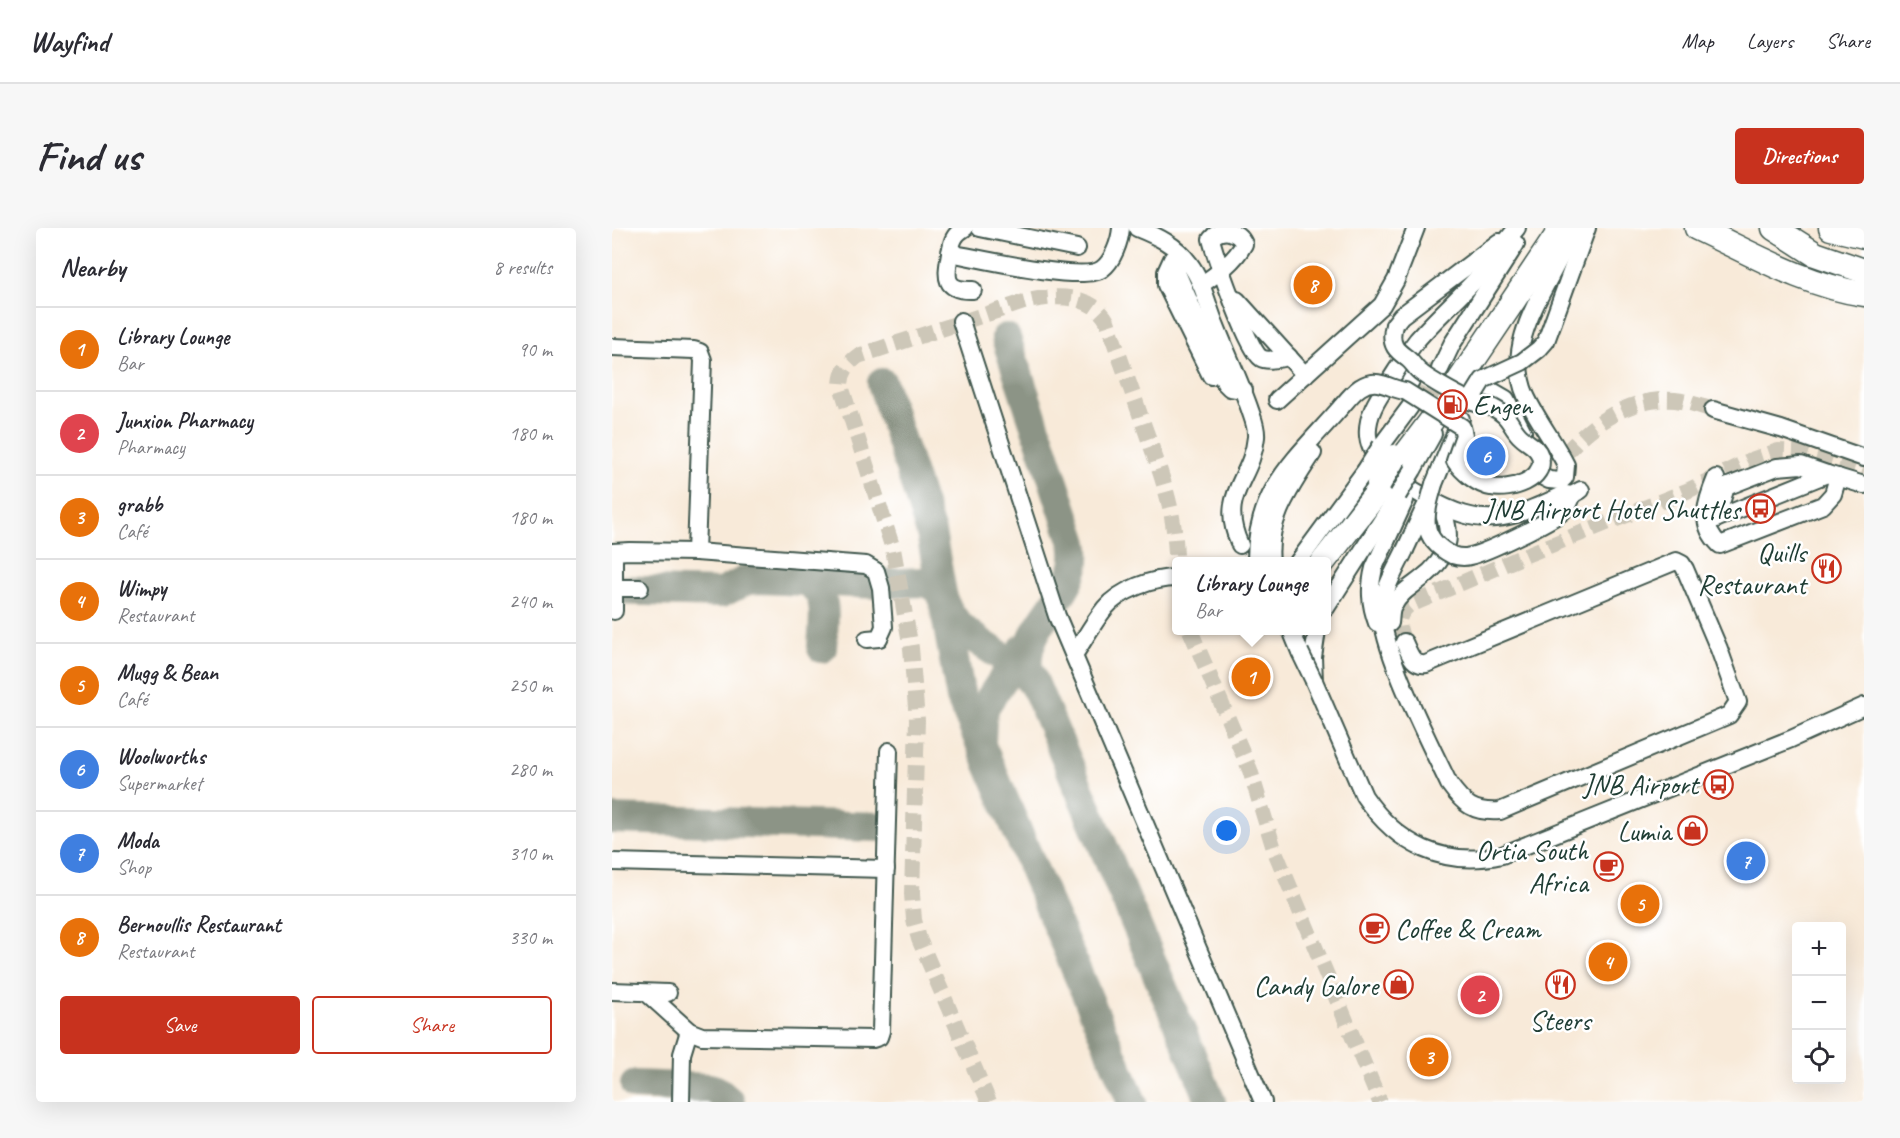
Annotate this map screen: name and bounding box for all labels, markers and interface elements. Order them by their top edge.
text: Wayfind [30,24,109,59]
text: Map [1681,28,1714,54]
text: Layers [1747,28,1793,54]
text: Share [1826,28,1870,54]
button: Directions [1735,128,1864,184]
text: Find us [36,130,141,183]
text: Nearby [60,251,125,284]
text: 8 results [493,255,552,280]
pin: 8 [1294,262,1332,308]
text: Library Lounge [117,323,229,351]
text: 1 [75,337,84,362]
text: 90 m [518,337,552,362]
text: Bar [117,351,143,376]
place label: Engen [1473,388,1533,423]
fuel station icon: Engen [1436,389,1468,421]
text: Junxion Pharmacy [117,407,253,435]
text: 2 [75,421,84,446]
text: 180 m [509,421,552,446]
pin: 6 [1466,434,1506,478]
text: Pharmacy [117,435,185,460]
text: grabb [117,491,162,519]
place label: JNB Airport Hotel Shuttles [1482,492,1742,527]
bus stop icon: JNB Airport Hotel Shuttles [1745,493,1777,525]
text: 3 [75,505,84,530]
text: 180 m [509,505,552,530]
text: Café [117,519,148,544]
place label: Quills Restaurant [1698,535,1809,602]
restaurant icon: Quills Restaurant [1811,552,1843,584]
popup [1172,557,1331,635]
text: Library Lounge [1195,570,1308,598]
text: Wimpy [117,575,166,603]
text: 4 [75,589,84,614]
text: 240 m [509,589,552,614]
text: Bar [1195,598,1222,623]
text: Restaurant [117,603,194,628]
pin: 1 [1232,654,1270,700]
text: Mugg & Bean [117,659,218,687]
text: 5 [75,673,84,698]
text: 250 m [509,673,552,698]
text: Café [117,687,148,712]
text: Woolworths [117,743,205,771]
text: 6 [75,757,84,782]
text: 280 m [509,757,552,782]
place label: JNB Airport [1581,767,1701,802]
bus stop icon: JNB Airport [1703,768,1735,800]
text: Supermarket [117,771,202,796]
place label: Lumia [1617,814,1674,849]
shop icon: Lumia [1676,815,1708,847]
your location [1212,816,1241,845]
text: Moda [117,827,159,855]
place label: Ortia South Africa [1476,833,1590,900]
pin: 7 [1726,838,1766,884]
text: 7 [75,841,84,866]
text: 310 m [509,841,552,866]
cafe icon: Ortia South Africa [1593,850,1625,882]
text: Shop [117,855,151,880]
pin: 5 [1620,882,1660,926]
text: Bernoullis Restaurant [117,911,281,939]
place label: Coffee & Cream [1395,911,1542,946]
cafe icon: Coffee & Cream [1358,912,1390,944]
map controls [1792,922,1846,1084]
button: + [1792,922,1846,976]
text: 8 [75,925,84,950]
text: 330 m [509,925,552,950]
text: Restaurant [117,939,194,964]
pin: 4 [1588,940,1628,984]
place label: Candy Galore [1254,968,1380,1003]
restaurant icon: Steers [1544,968,1576,1000]
shop icon: Candy Galore [1383,969,1415,1001]
pin: 2 [1460,972,1500,1017]
button: − [1792,976,1846,1030]
button: Save [60,996,300,1054]
button: Share [312,996,552,1054]
place label: Steers [1529,1003,1593,1038]
button: locate [1792,1030,1846,1084]
pin: 3 [1410,1034,1448,1080]

